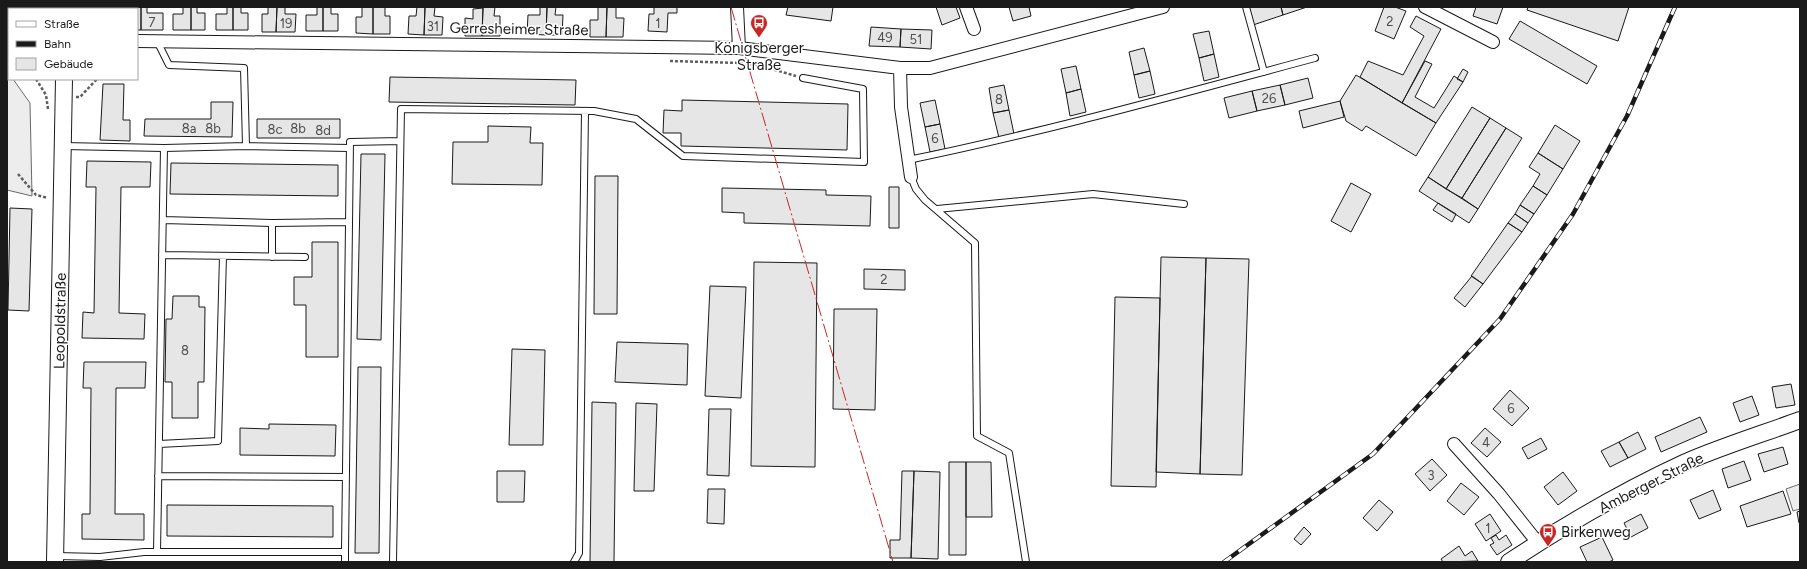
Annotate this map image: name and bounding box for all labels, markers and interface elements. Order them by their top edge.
legend [8,8,138,80]
bus stop icon: Königsberger Straße [749,13,769,38]
house number: 2 [1386,14,1394,29]
house number: 7 [149,15,156,30]
house number: 19 [280,16,292,31]
house number: 1 [655,16,661,31]
text: Straße [44,17,80,31]
house number: 31 [427,19,439,34]
street label: Gerresheimer Straße [449,19,589,39]
house number: 49 [877,30,893,45]
house number: 51 [910,32,922,47]
text: Bahn [44,37,71,51]
place label: Königsberger Straße [714,39,804,74]
text: Gebäude [44,57,94,71]
house number: 26 [1262,91,1276,106]
house number: 8 [995,92,1003,107]
house number: 8a [182,121,196,136]
house number: 8b [205,121,221,136]
house number: 8b [290,121,306,136]
house number: 8c [267,122,283,137]
house number: 8d [315,123,331,138]
house number: 6 [931,131,939,146]
house number: 2 [880,272,888,287]
street label: Leopoldstraße [50,273,70,369]
house number: 8 [181,343,189,358]
house number: 6 [1507,401,1515,416]
house number: 4 [1482,435,1490,450]
street label: Amberger Straße [1596,449,1706,517]
house number: 3 [1427,468,1435,483]
house number: 1 [1485,521,1491,536]
bus stop icon: Birkenweg [1538,522,1558,547]
place label: Birkenweg [1561,523,1631,541]

